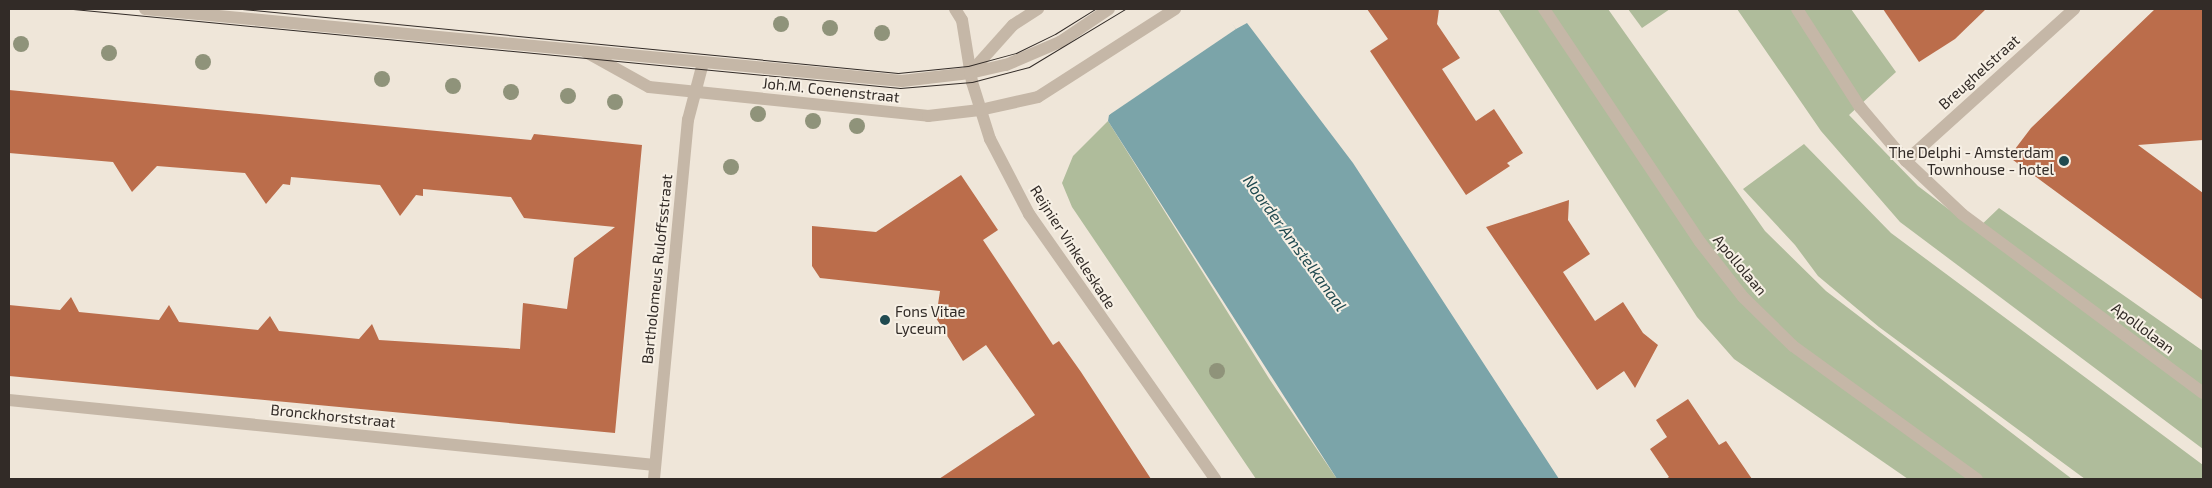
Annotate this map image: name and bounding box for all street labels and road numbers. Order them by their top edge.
street label: Breughelstraat [1935,31,2023,113]
street label: Joh.M. Coenenstraat [762,74,900,106]
street label: Bartholomeus Ruloffsstraat [638,173,676,365]
street label: Reijnier Vinkeleskade [1026,182,1120,312]
street label: Apollolaan [1709,231,1771,299]
street label: Apollolaan [2108,299,2178,357]
street label: Bronckhorststraat [270,400,396,432]

